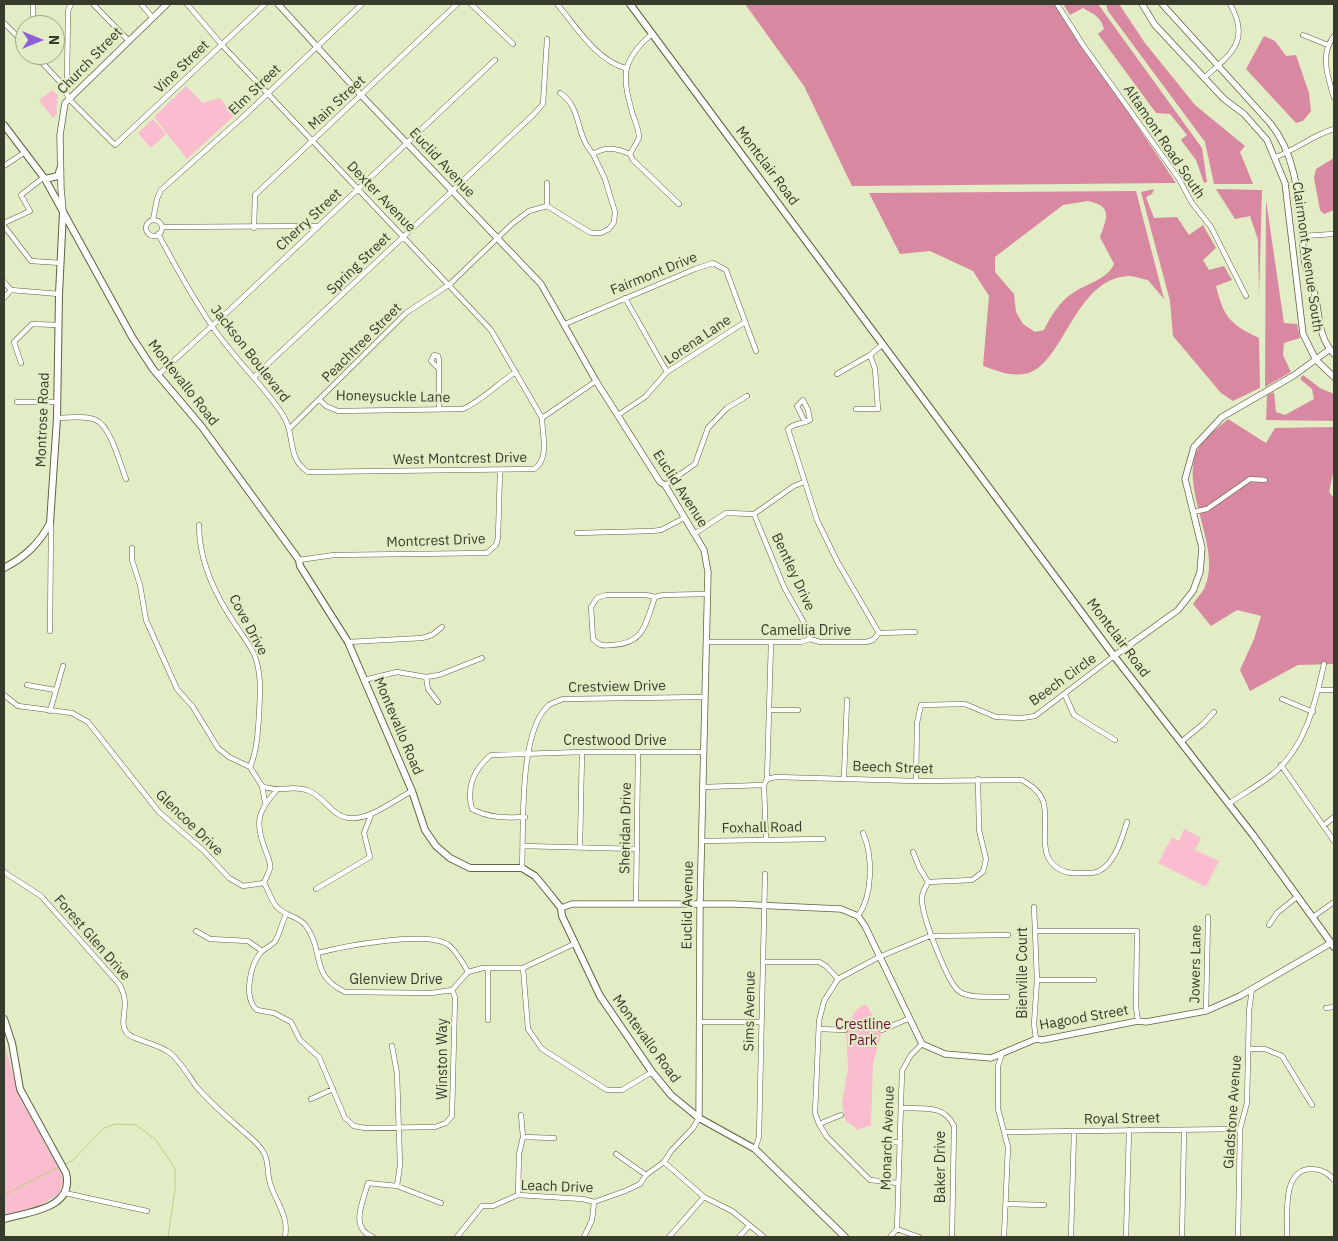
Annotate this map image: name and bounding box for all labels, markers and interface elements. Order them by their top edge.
north arrow [15,15,65,65]
street label: Church Street [54,24,126,98]
text: N [45,35,63,45]
street label: Vine Street [151,37,213,97]
street label: Elm Street [225,61,285,119]
street label: Main Street [305,72,369,134]
street label: Altamont Road South [1120,82,1208,202]
street label: Montclair Road [732,123,802,209]
street label: Euclid Avenue [406,125,478,201]
street label: Dexter Avenue [343,158,419,236]
street label: Clairmont Avenue South [1288,181,1326,333]
street label: Cherry Street [273,185,345,255]
street label: Spring Street [324,229,394,299]
street label: Fairmont Drive [608,249,700,299]
street label: Peachtree Street [319,300,405,386]
street label: Jackson Boulevard [207,302,293,406]
street label: Lorena Lane [662,312,734,368]
street label: Montevallo Road [144,337,222,429]
street label: Montrose Road [33,372,53,468]
street label: Honeysuckle Lane [336,388,450,406]
street label: Euclid Avenue [649,447,711,531]
street label: West Montcrest Drive [393,449,527,469]
street label: Bentley Drive [768,530,818,614]
street label: Montcrest Drive [386,531,486,551]
street label: Cove Drive [225,592,271,658]
street label: Montclair Road [1083,595,1153,681]
street label: Camellia Drive [761,623,851,639]
street label: Beech Circle [1026,650,1100,710]
street label: Montevallo Road [370,675,426,777]
street label: Crestview Drive [568,678,666,696]
street label: Crestwood Drive [563,733,667,749]
street label: Beech Street [852,758,934,778]
street label: Sheridan Drive [617,782,635,874]
street label: Glencoe Drive [152,787,226,859]
street label: Foxhall Road [722,819,802,837]
street label: Euclid Avenue [679,861,697,949]
street label: Forest Glen Drive [50,892,134,984]
street label: Jowers Lane [1187,925,1205,1003]
street label: Bienville Court [1015,927,1031,1019]
street label: Sims Avenue [741,970,759,1052]
street label: Glenview Drive [349,972,443,988]
street label: Montevallo Road [608,992,684,1086]
street label: Hagood Street [1038,1002,1130,1034]
park label: Crestline Park [835,1017,891,1050]
street label: Winston Way [435,1018,451,1100]
street label: Gladstone Avenue [1221,1054,1245,1170]
street label: Monarch Avenue [878,1085,898,1191]
street label: Royal Street [1084,1110,1160,1128]
street label: Baker Drive [933,1131,949,1203]
street label: Leach Drive [520,1177,594,1197]

